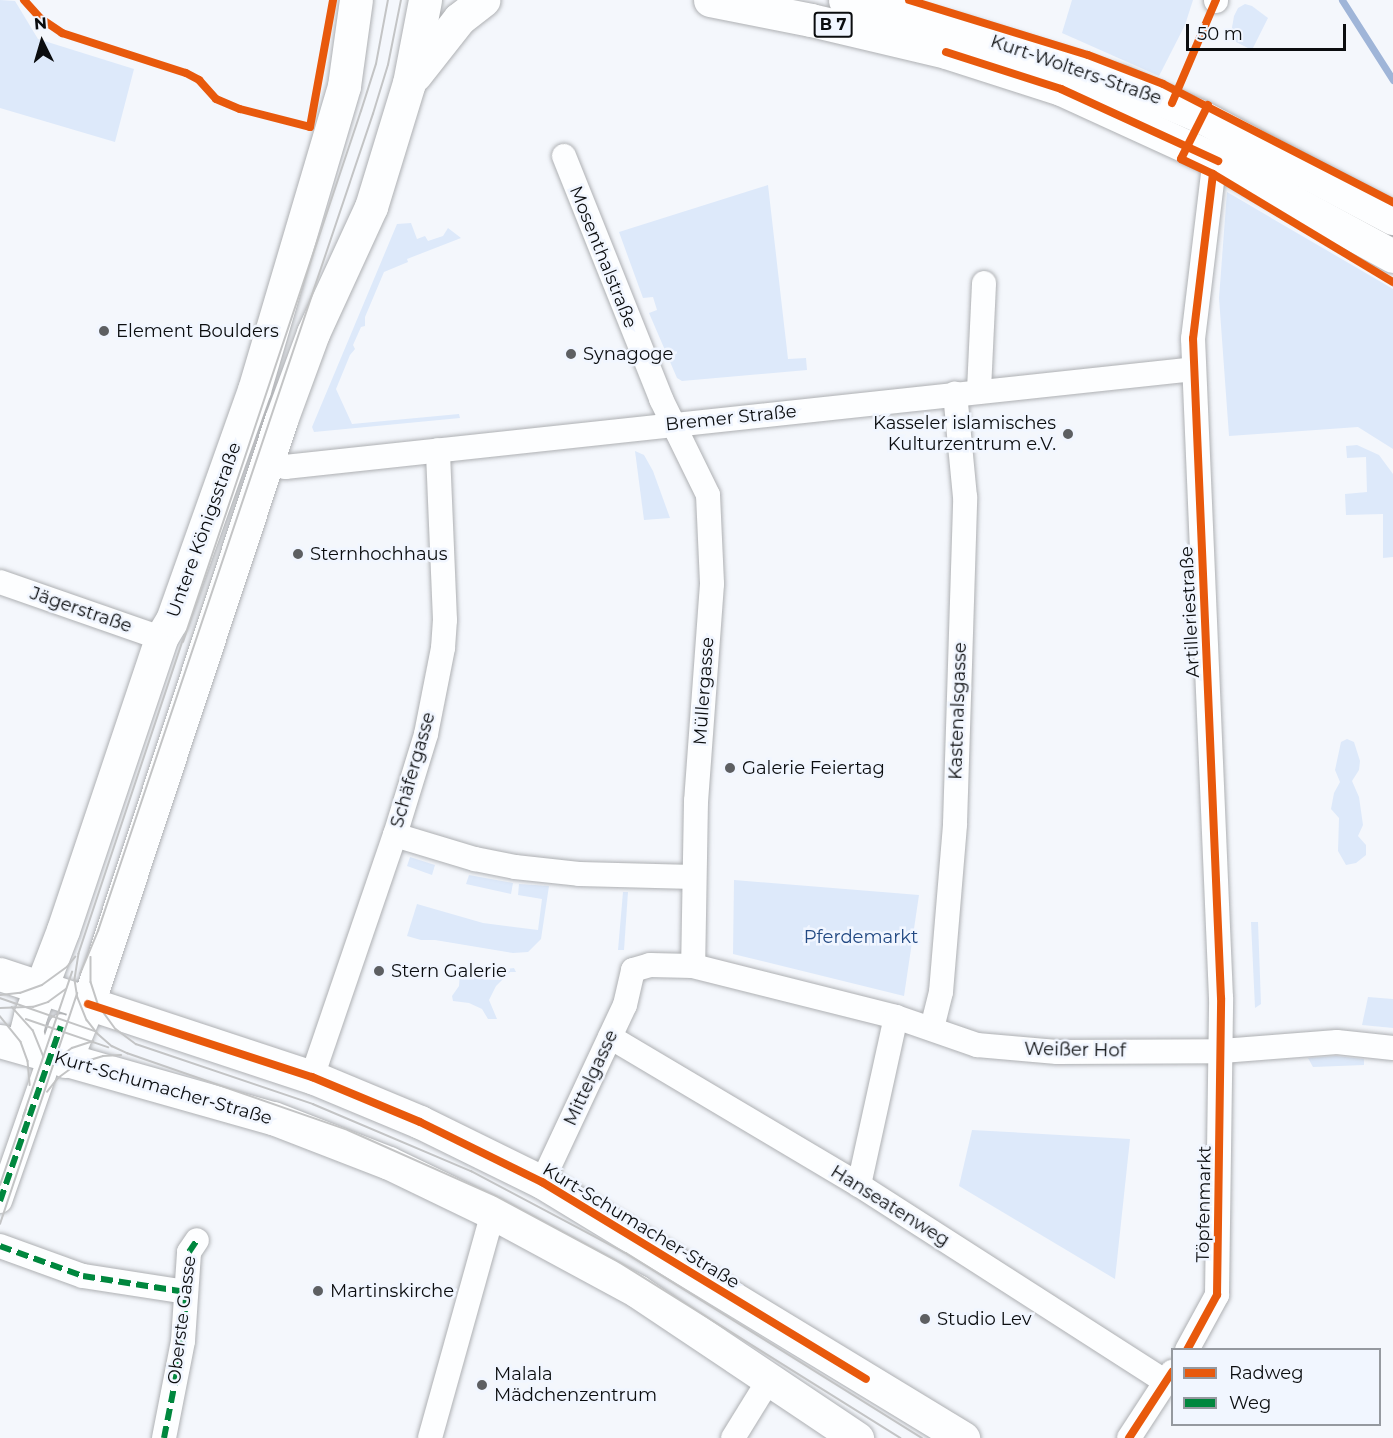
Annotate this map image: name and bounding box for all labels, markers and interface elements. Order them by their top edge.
north arrow [12,12,72,72]
road number: B 7 [814,12,852,38]
scale bar [1189,12,1350,50]
text: N [33,14,48,34]
text: 50 m [1197,23,1243,45]
street label: Kurt-Wolters-Straße [988,31,1164,109]
street label: Mosenthalstraße [565,183,641,331]
place label: Element Boulders [116,320,279,342]
marker: Element Boulders [97,324,111,338]
place label: Synagoge [583,343,673,365]
marker: Synagoge [564,347,578,361]
street label: Bremer Straße [664,400,798,436]
place label: Kasseler islamisches Kulturzentrum e.V. [873,413,1056,456]
marker: Kasseler islamisches Kulturzentrum e.V. [1061,427,1075,441]
street label: Untere Königsstraße [162,440,246,620]
place label: Sternhochhaus [310,543,447,565]
street label: Artilleriestraße [1176,546,1204,678]
marker: Sternhochhaus [291,547,305,561]
street label: Jägerstraße [27,583,135,637]
street label: Müllergasse [689,636,719,746]
street label: Kastenalsgasse [945,642,971,780]
street label: Schäfergasse [386,710,440,830]
place label: Galerie Feiertag [742,757,885,779]
marker: Galerie Feiertag [723,761,737,775]
park label: Pferdemarkt [804,926,918,948]
place label: Stern Galerie [391,960,507,982]
marker: Stern Galerie [372,964,386,978]
street label: Mittelgasse [559,1027,623,1129]
street label: Weißer Hof [1024,1038,1126,1062]
street label: Kurt-Schumacher-Straße [52,1047,274,1129]
street label: Töpfenmarkt [1192,1145,1216,1263]
street label: Kurt-Schumacher-Straße [539,1159,743,1293]
street label: Hanseatenweg [827,1161,953,1251]
street label: Oberste Gasse [163,1254,201,1386]
place label: Martinskirche [330,1280,454,1302]
marker: Martinskirche [311,1284,325,1298]
place label: Studio Lev [937,1308,1031,1330]
marker: Studio Lev [918,1312,932,1326]
legend [1171,1348,1381,1426]
text: Radweg [1229,1362,1304,1384]
place label: Malala Mädchenzentrum [494,1364,657,1406]
marker: Malala Mädchenzentrum [475,1378,489,1392]
text: Weg [1229,1392,1271,1414]

